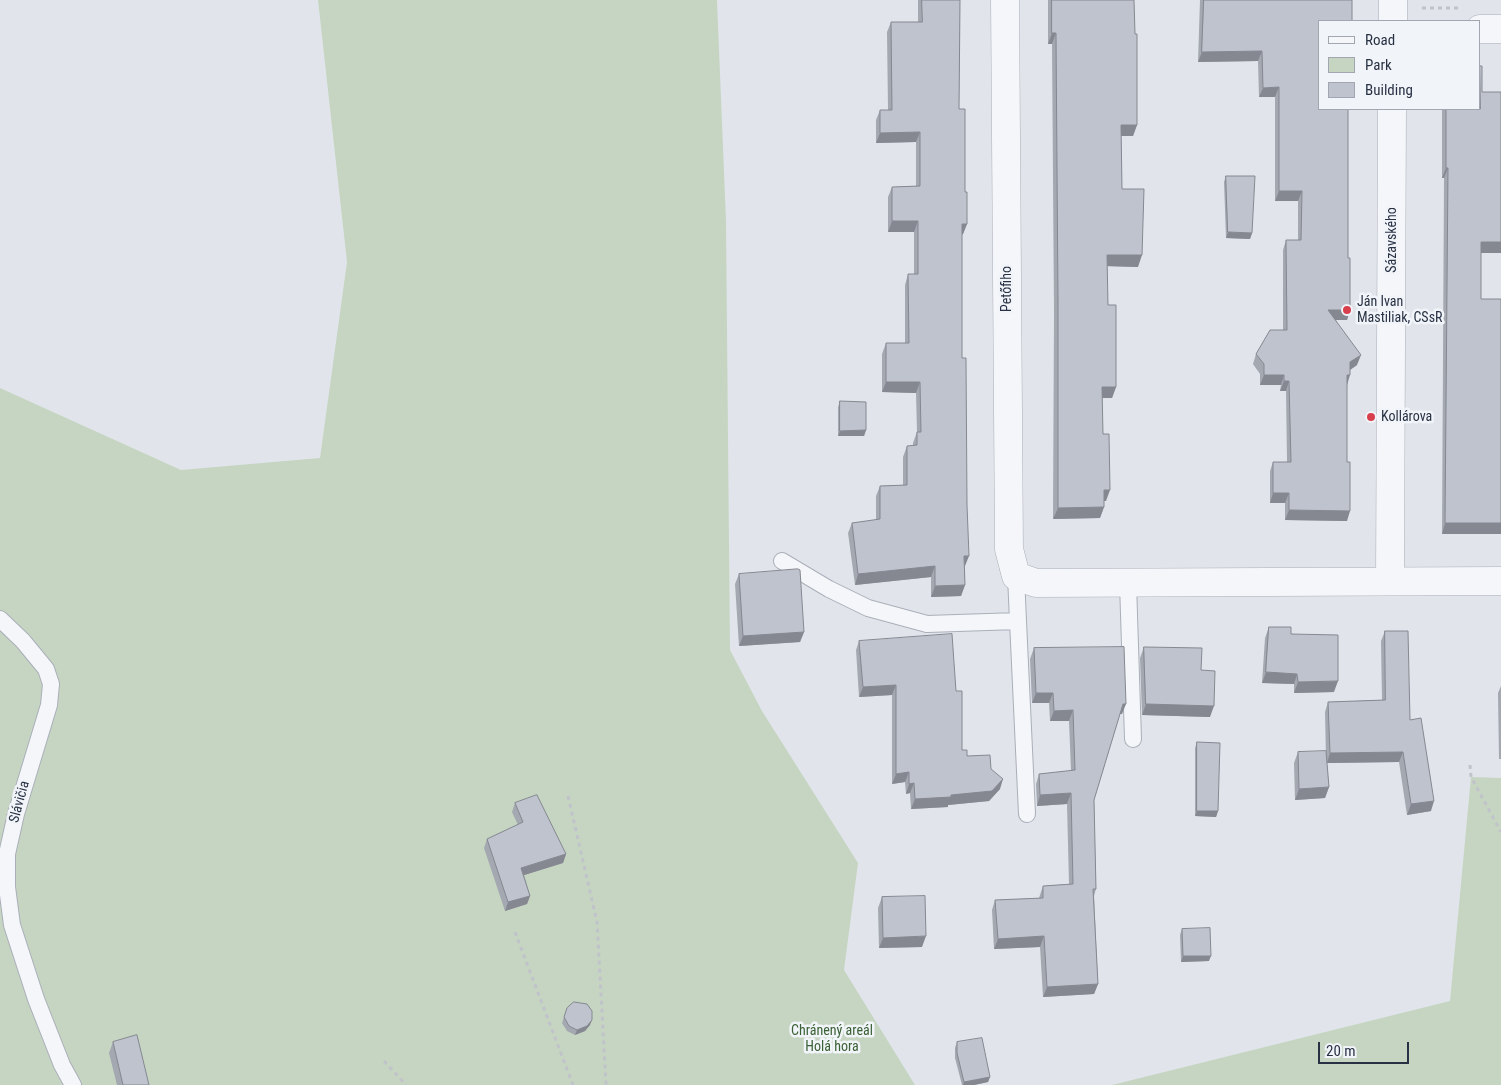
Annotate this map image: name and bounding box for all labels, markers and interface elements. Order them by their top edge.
legend [1318,20,1481,110]
text: Road [1365,31,1395,49]
text: Park [1365,56,1392,74]
text: Building [1365,81,1413,99]
street label: Sázavského [1384,207,1400,273]
street label: Petőfiho [999,266,1015,312]
place label: Ján Ivan Mastiliak, CSsR [1357,294,1442,326]
marker: Ján Ivan Mastiliak, CSsR [1341,304,1353,316]
place label: Kollárova [1381,409,1432,425]
marker: Kollárova [1365,411,1377,423]
street label: Slávičia [6,779,34,825]
park label: Chránený areál Holá hora [791,1023,873,1056]
scale bar [1321,1032,1412,1064]
text: 20 m [1326,1042,1356,1060]

